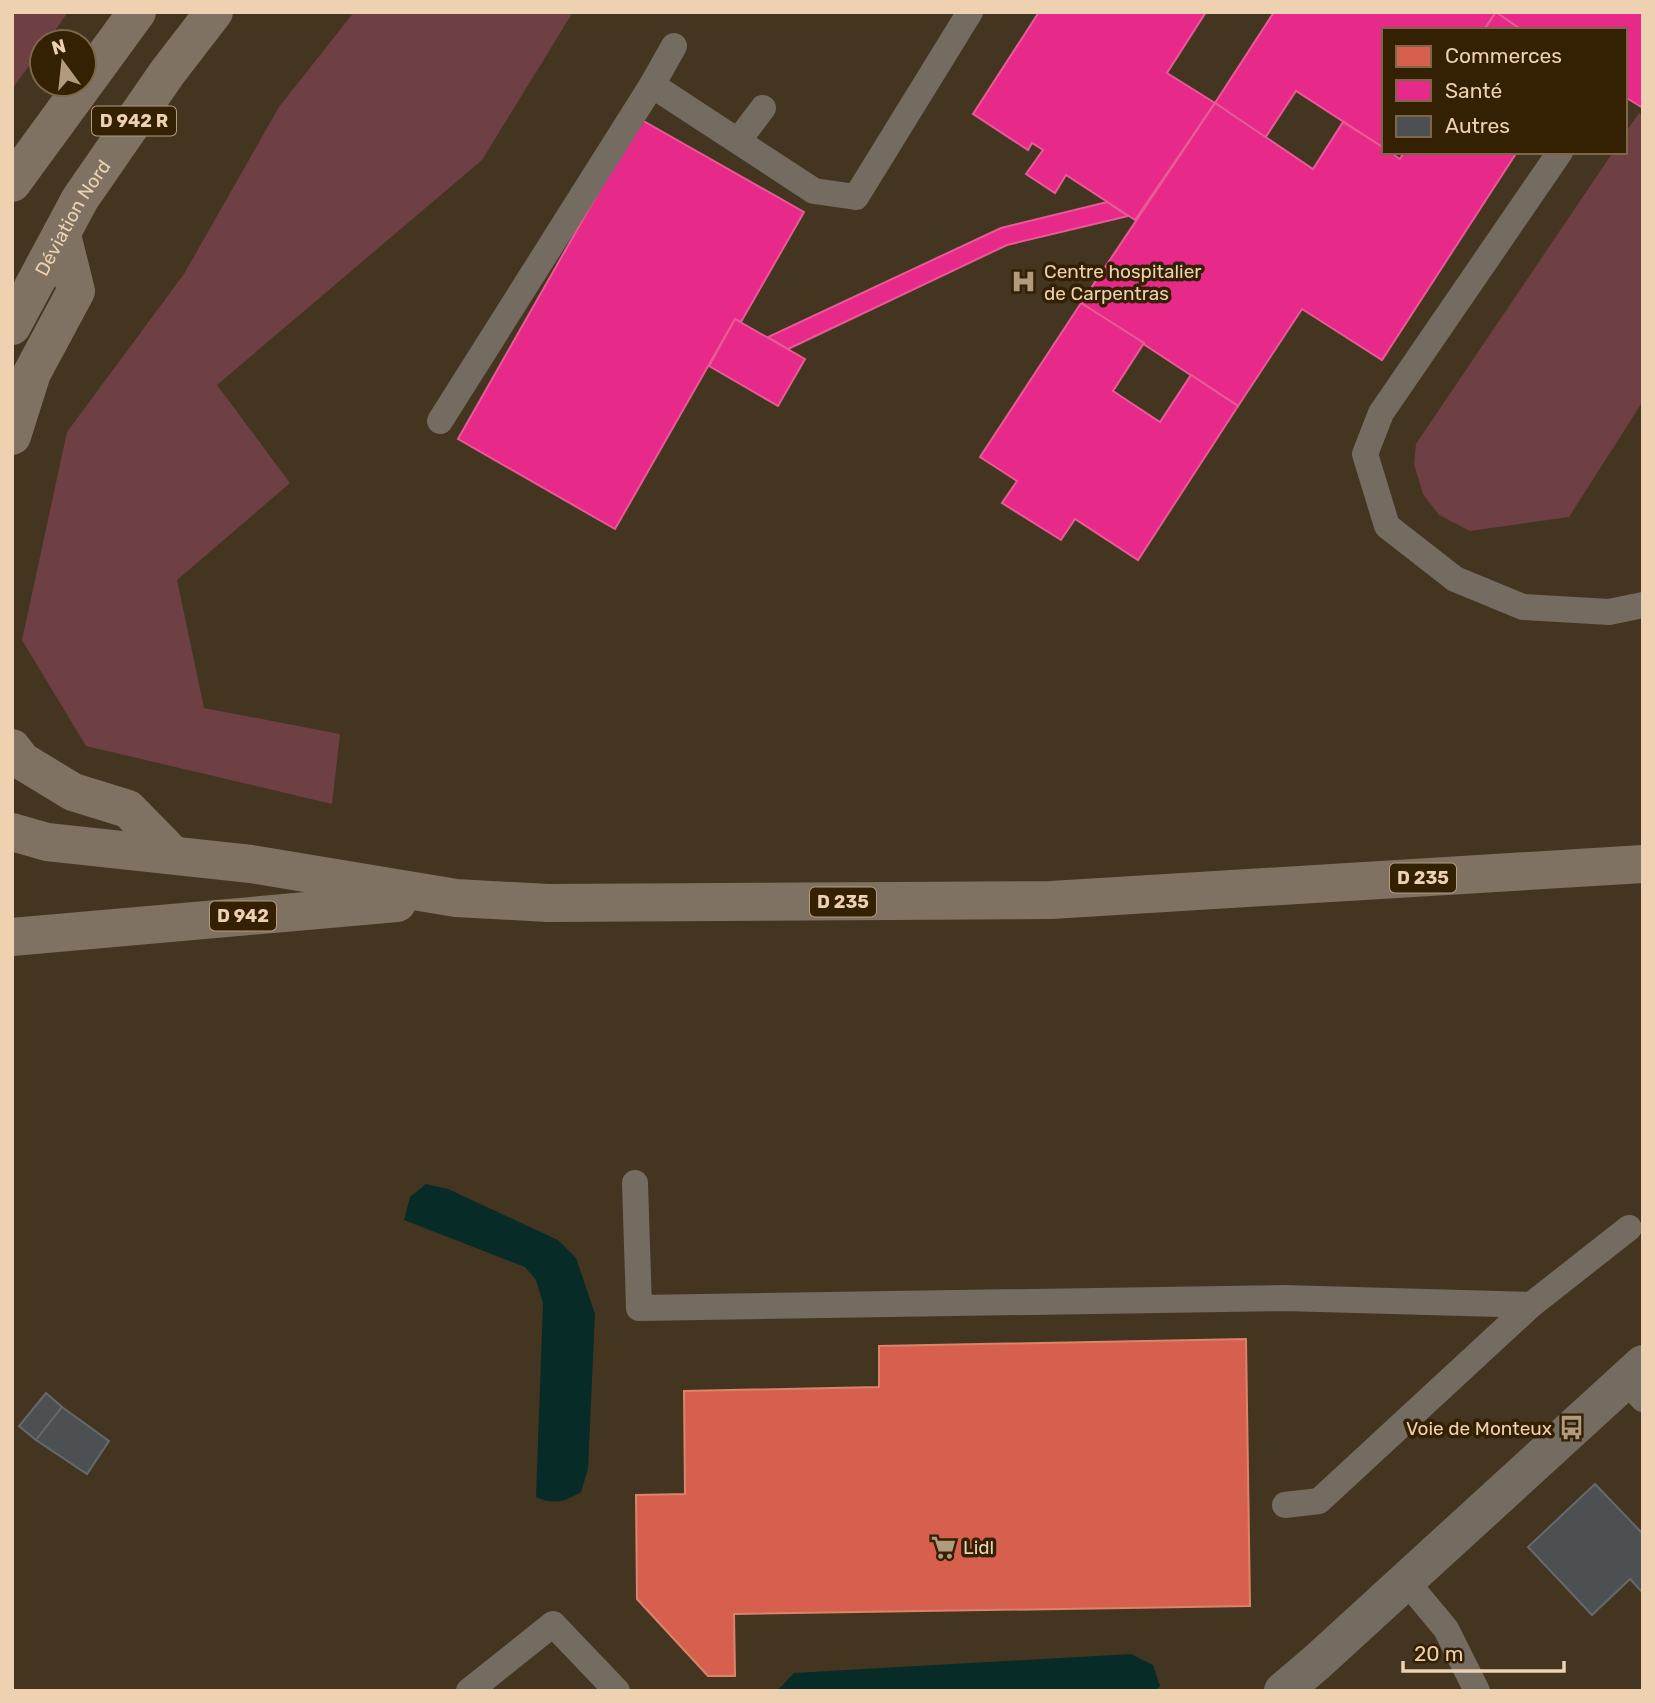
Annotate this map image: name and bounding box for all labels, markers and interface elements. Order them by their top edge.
north arrow [28,28,98,98]
legend [1382,28,1627,154]
text: N [49,34,68,60]
text: Commerces [1445,43,1562,68]
text: Santé [1445,78,1502,103]
road number: D 942 R [92,106,176,136]
text: Autres [1445,113,1510,138]
street label: Déviation Nord [30,155,115,280]
place label: Centre hospitalier de Carpentras [1044,260,1202,305]
hospital icon: Centre hospitalier de Carpentras [1010,268,1038,296]
road number: D 235 [1390,864,1456,892]
road number: D 235 [810,888,876,917]
road number: D 942 [210,902,276,931]
bus stop icon: Voie de Monteux [1558,1414,1586,1442]
place label: Voie de Monteux [1406,1417,1552,1440]
supermarket icon: Lidl [929,1533,957,1561]
place label: Lidl [963,1536,994,1559]
scale bar [1403,1630,1564,1674]
text: 20 m [1414,1641,1463,1666]

